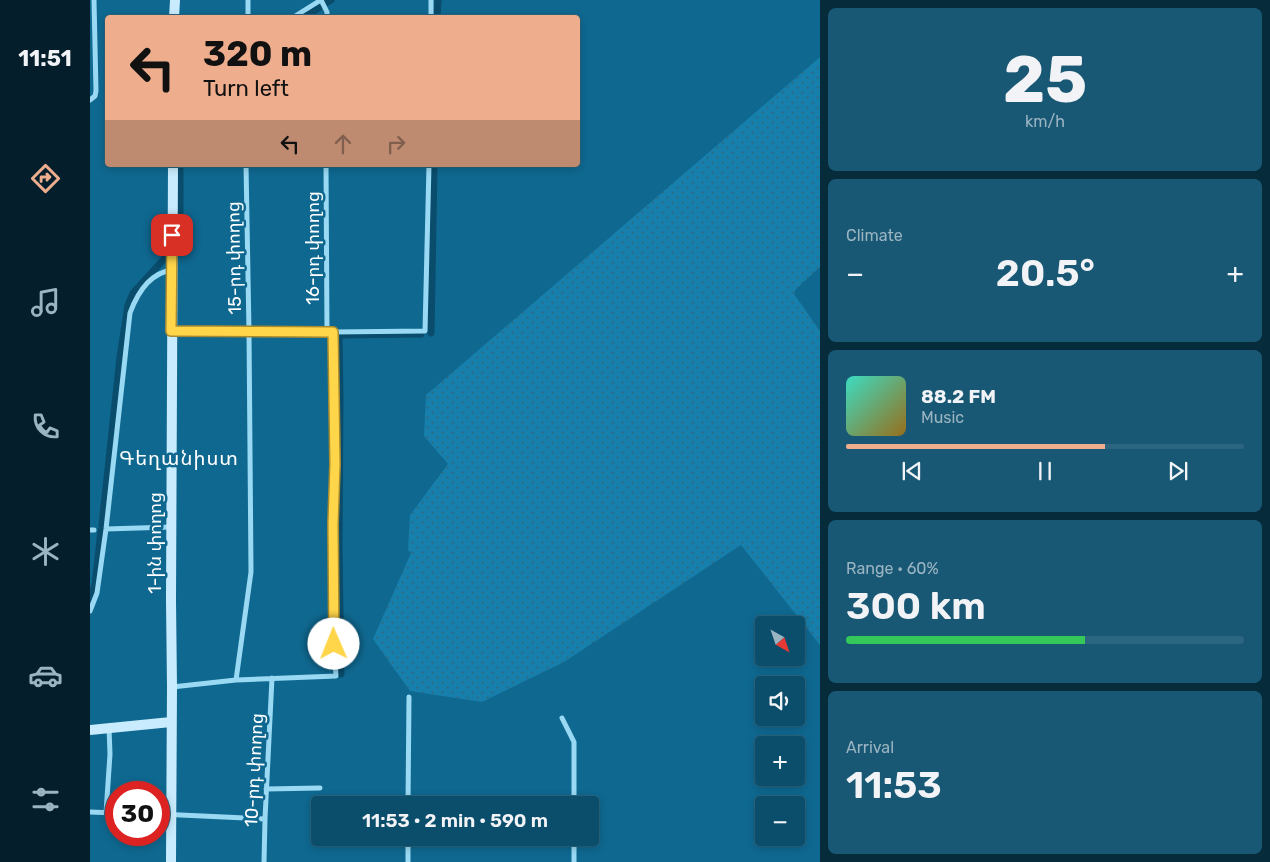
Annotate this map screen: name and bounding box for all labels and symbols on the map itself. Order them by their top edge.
street label: 16-րդ փողոց [302,191,324,305]
street label: 15-րդ փողոց [222,201,246,315]
pin [151,214,193,256]
district label: Գեղանիստ [119,446,239,470]
street label: 1-ին փողոց [144,492,166,594]
north arrow [755,616,805,666]
position arrow [307,617,359,669]
street label: 10-րդ փողոց [240,713,268,827]
speed limit sign: 30 [105,781,170,846]

